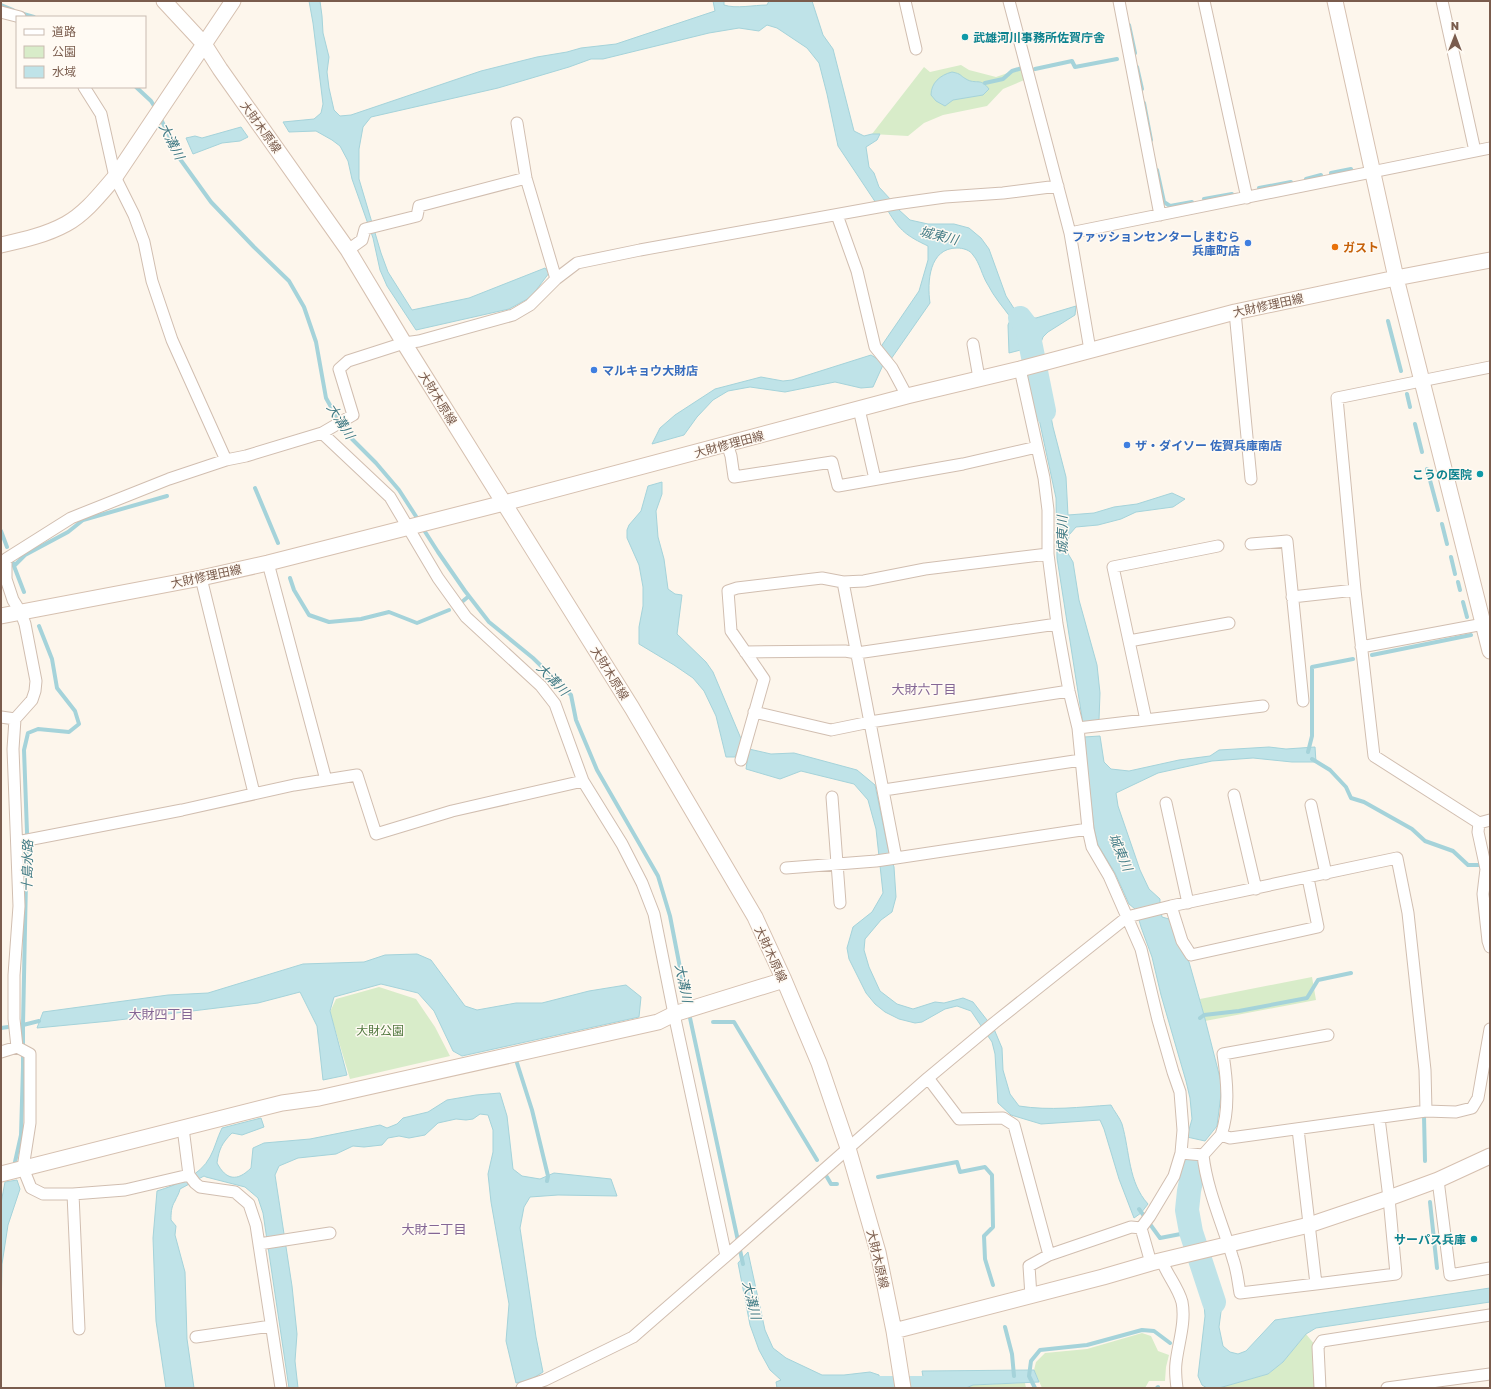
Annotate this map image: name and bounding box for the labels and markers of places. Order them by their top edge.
place label: 武雄河川事務所佐賀庁舎 [973,30,1105,45]
marker: 武雄河川事務所佐賀庁舎 [960,32,970,42]
place label: ファッションセンターしまむら 兵庫町店 [1072,229,1240,258]
marker: ファッションセンターしまむら 兵庫町店 [1243,238,1253,248]
place label: ガスト [1343,240,1379,255]
marker: ガスト [1330,242,1340,252]
place label: マルキョウ大財店 [602,363,698,378]
marker: マルキョウ大財店 [589,365,599,375]
place label: ザ・ダイソー 佐賀兵庫南店 [1135,438,1282,453]
marker: ザ・ダイソー 佐賀兵庫南店 [1122,440,1132,450]
place label: こうの医院 [1412,467,1472,482]
marker: こうの医院 [1475,469,1485,479]
place label: サーパス兵庫 [1394,1232,1466,1247]
marker: サーパス兵庫 [1469,1234,1479,1244]

